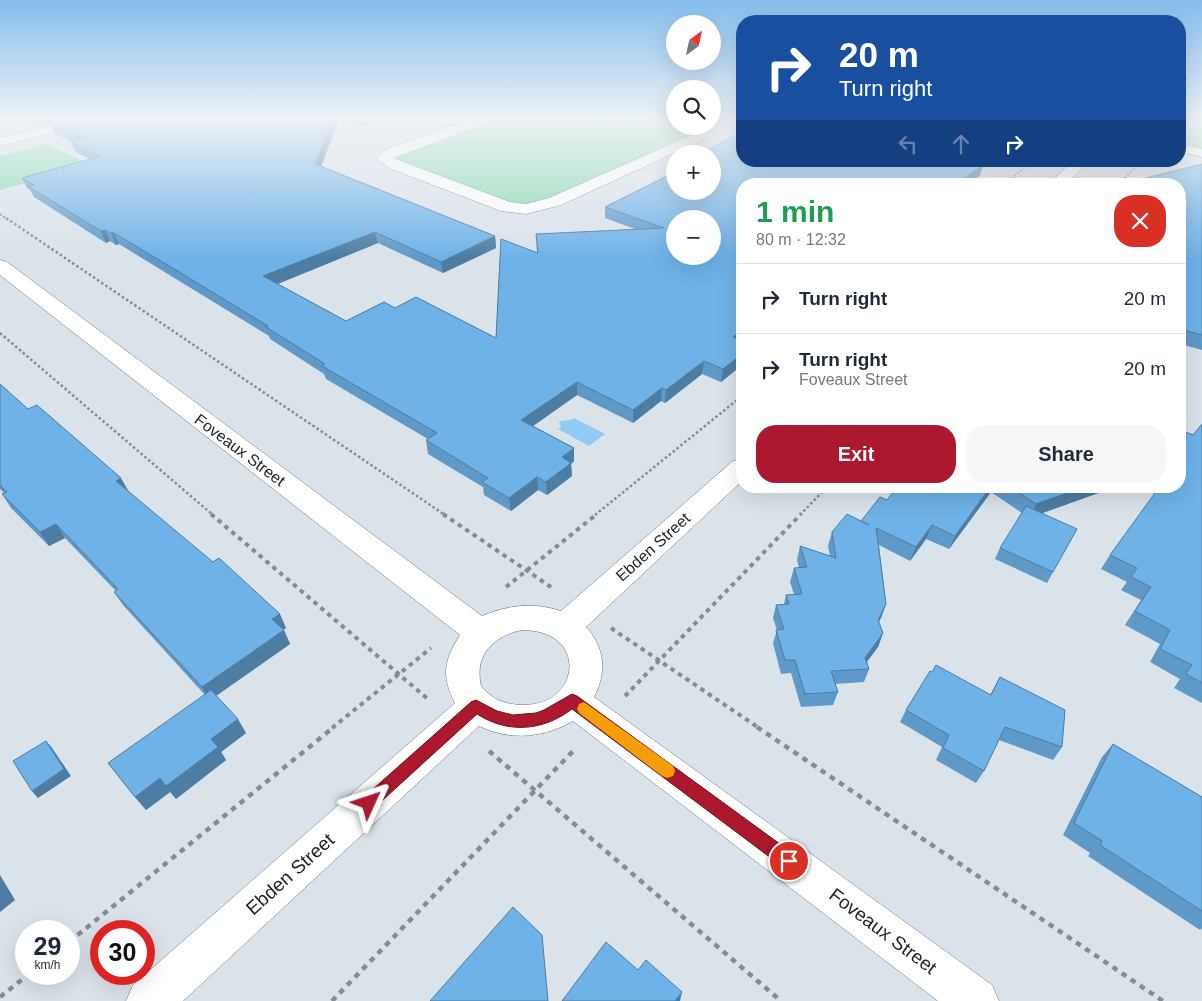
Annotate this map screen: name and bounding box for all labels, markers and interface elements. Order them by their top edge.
north arrow [666,15,721,70]
map controls [666,15,721,265]
icon: right [756,35,821,100]
text: 20 m [839,35,919,74]
text: Turn right [839,76,932,101]
button: search [666,80,721,135]
icon: left [894,130,922,158]
icon: ahead [947,130,975,158]
icon: right [1000,130,1028,158]
button: + [666,145,721,200]
text: 1 min [756,195,834,228]
button: close [1114,195,1166,247]
button: − [666,210,721,265]
text: 80 m · 12:32 [756,231,846,248]
icon: right [756,285,784,313]
text: Turn right [799,288,887,309]
text: 20 m [1124,288,1166,309]
text: Turn right [799,349,887,370]
icon: right [756,355,784,383]
text: 20 m [1124,358,1166,379]
text: Foveaux Street [799,371,908,388]
street label: Foveaux Street [192,411,289,490]
button: Exit [756,425,956,483]
button: Share [966,425,1166,483]
street label: Ebden Street [613,509,694,585]
position arrow [342,776,394,828]
street label: Ebden Street [242,829,339,919]
pin [768,840,810,882]
icon: arrive [775,847,803,875]
street label: Foveaux Street [825,884,941,979]
speed limit sign: 30 [90,920,155,985]
text: 29 [34,932,61,960]
text: km/h [34,958,61,972]

